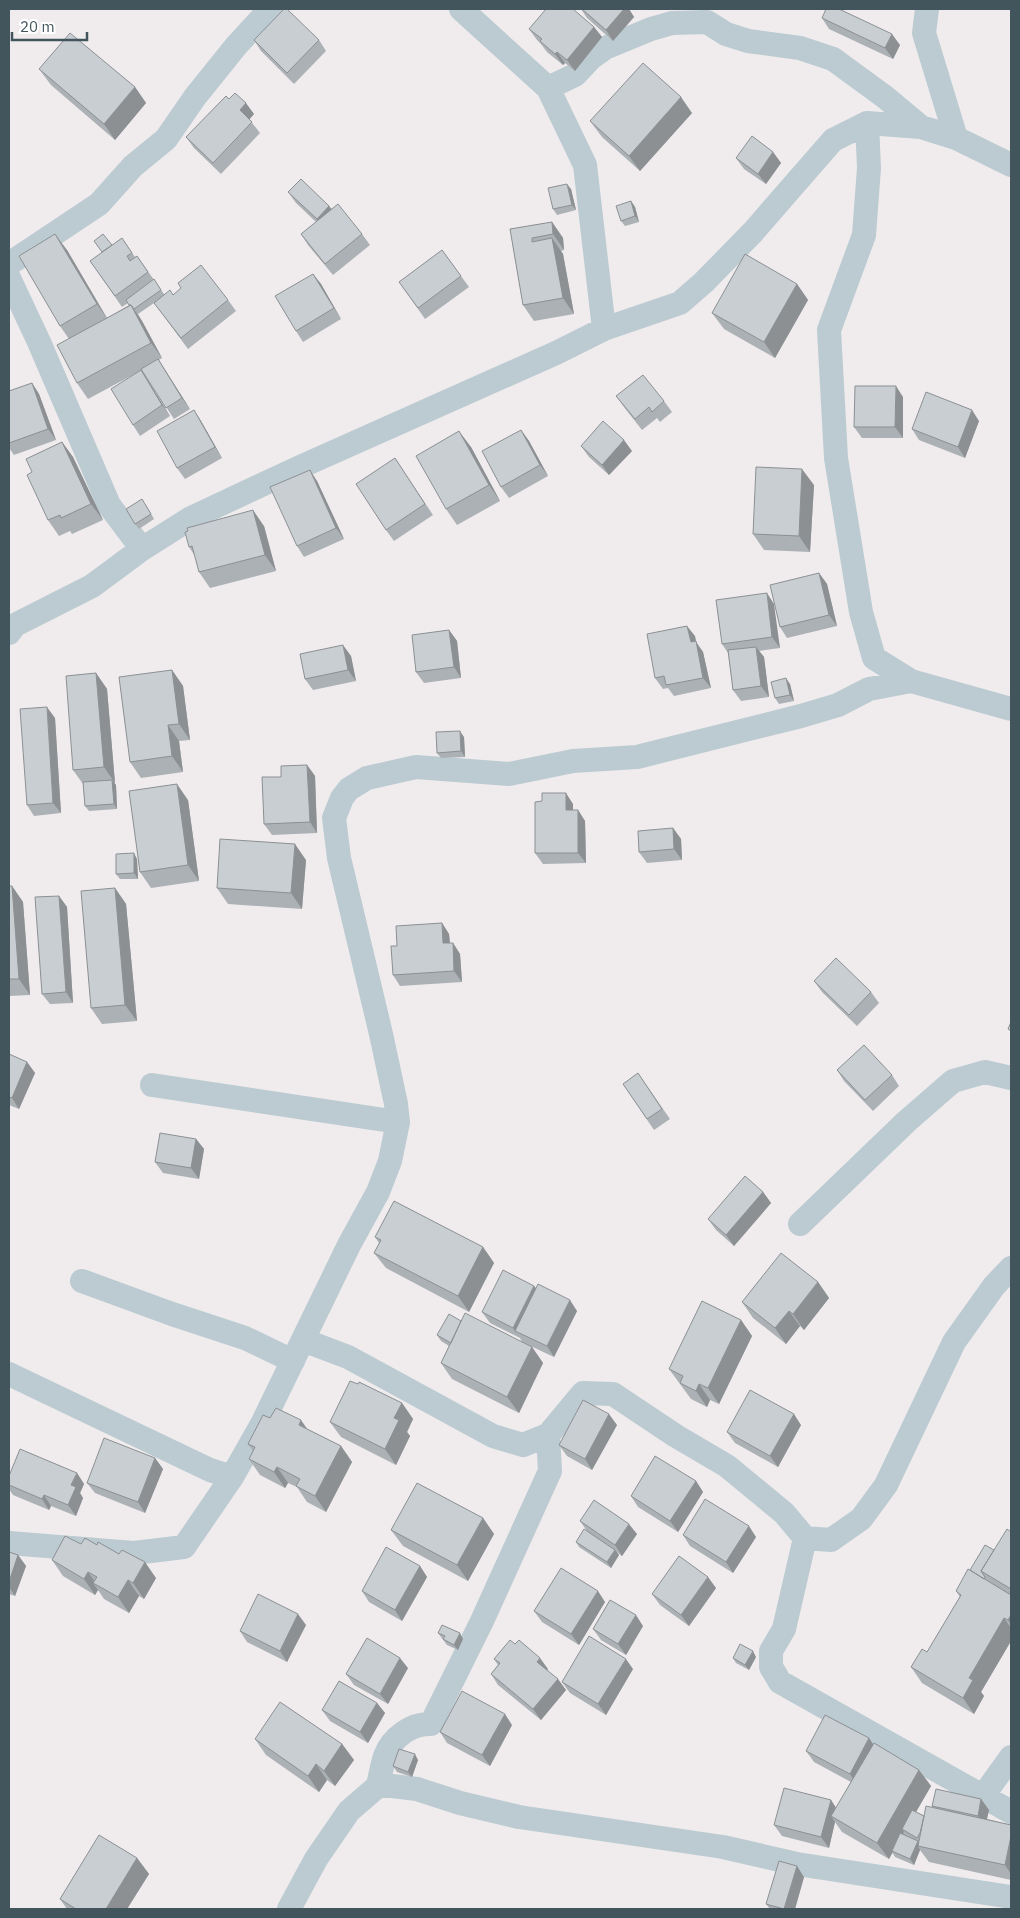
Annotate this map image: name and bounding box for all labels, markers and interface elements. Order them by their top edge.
scale bar [12,10,88,42]
text: 20 m [20,17,55,36]

